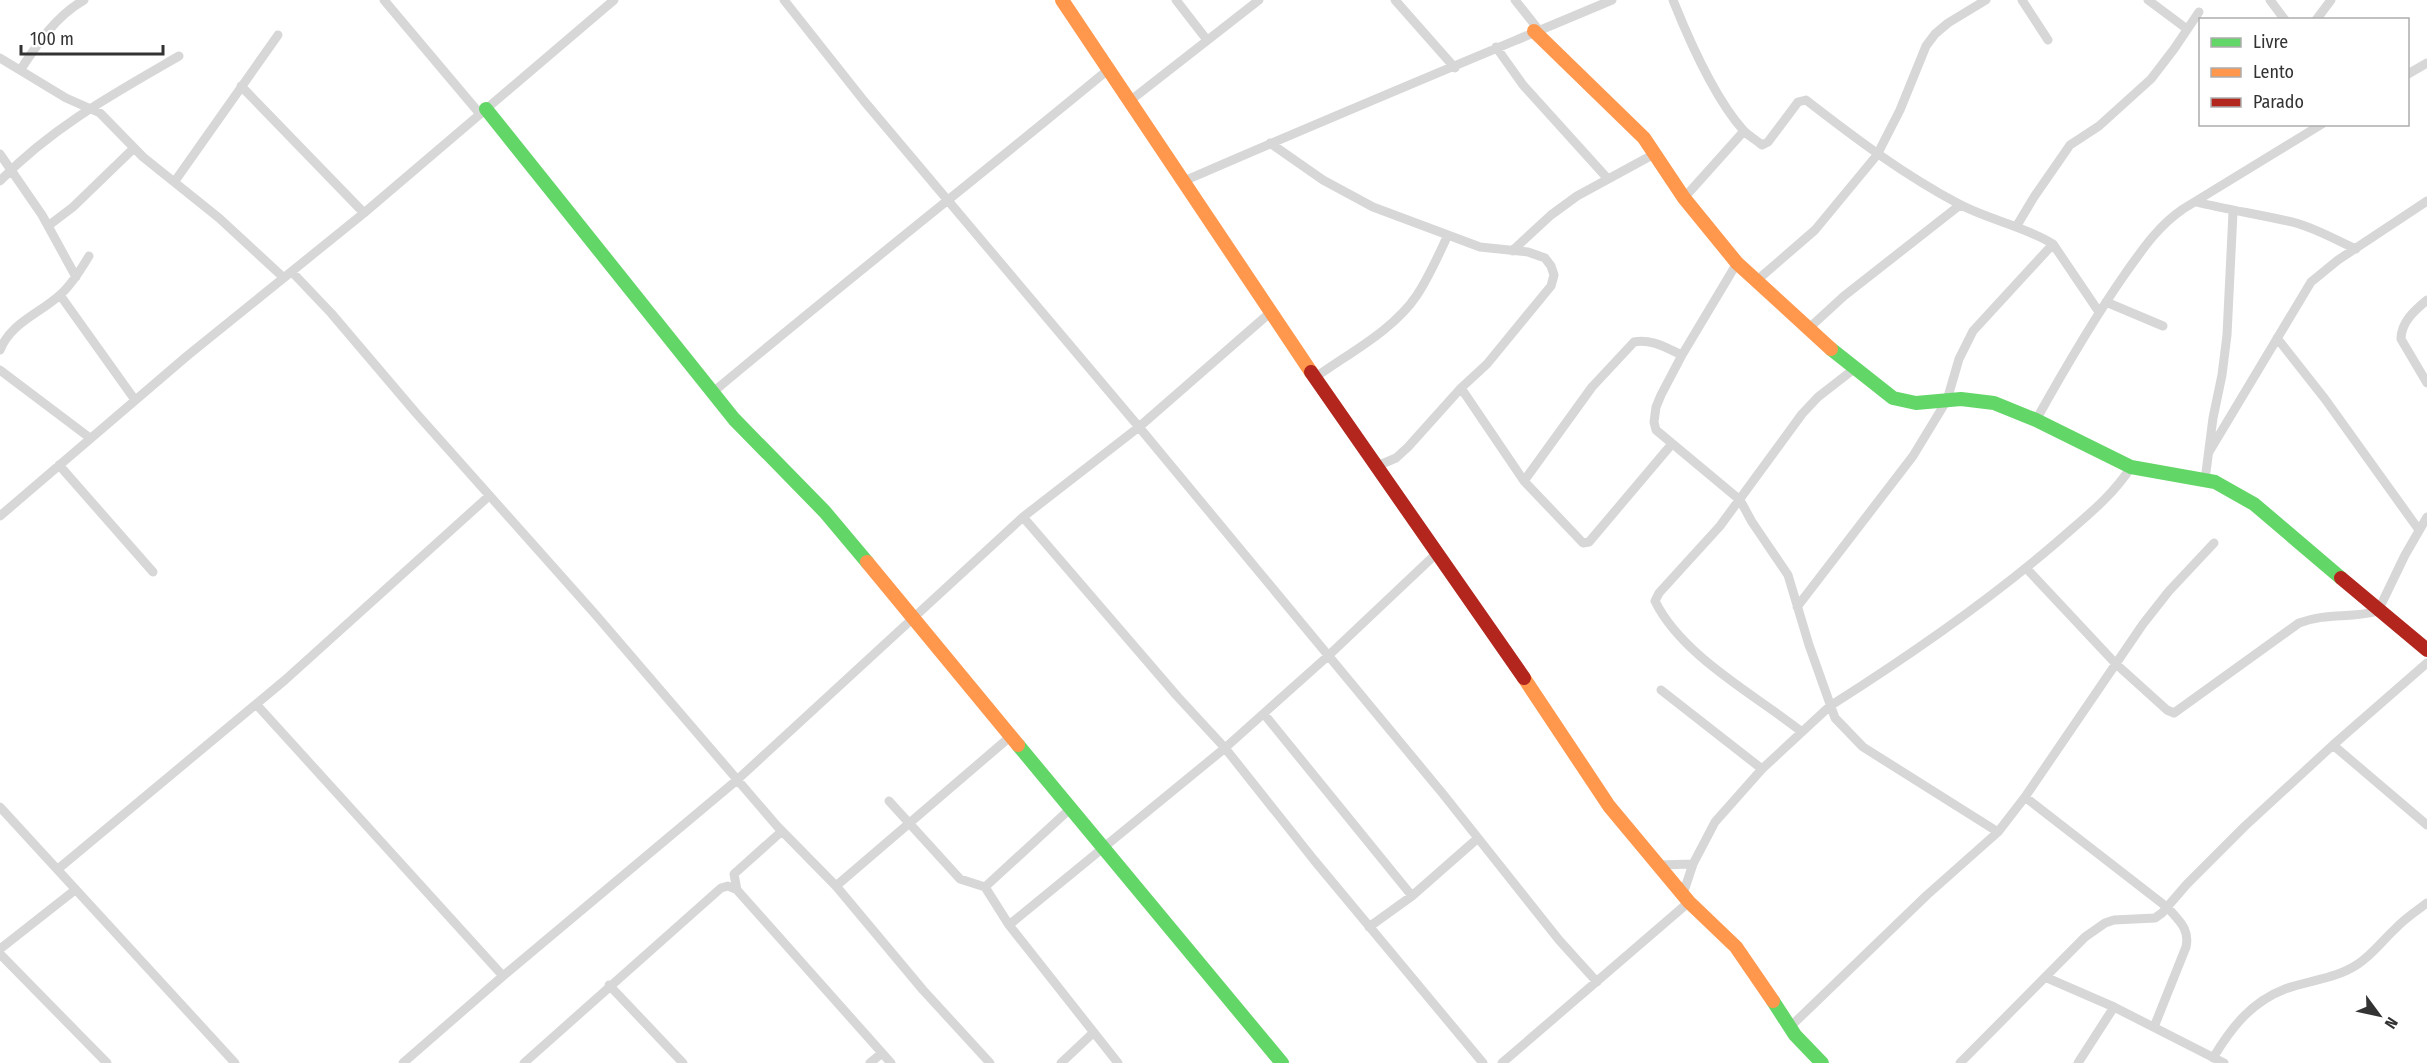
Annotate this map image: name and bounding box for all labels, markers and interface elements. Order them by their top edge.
scale bar [21,18,164,56]
legend [2199,18,2409,126]
text: 100 m [30,28,74,50]
text: Livre [2253,31,2288,53]
text: Lento [2253,61,2294,83]
text: Parado [2253,91,2304,113]
north arrow [2349,985,2409,1045]
text: N [2381,1014,2402,1032]

